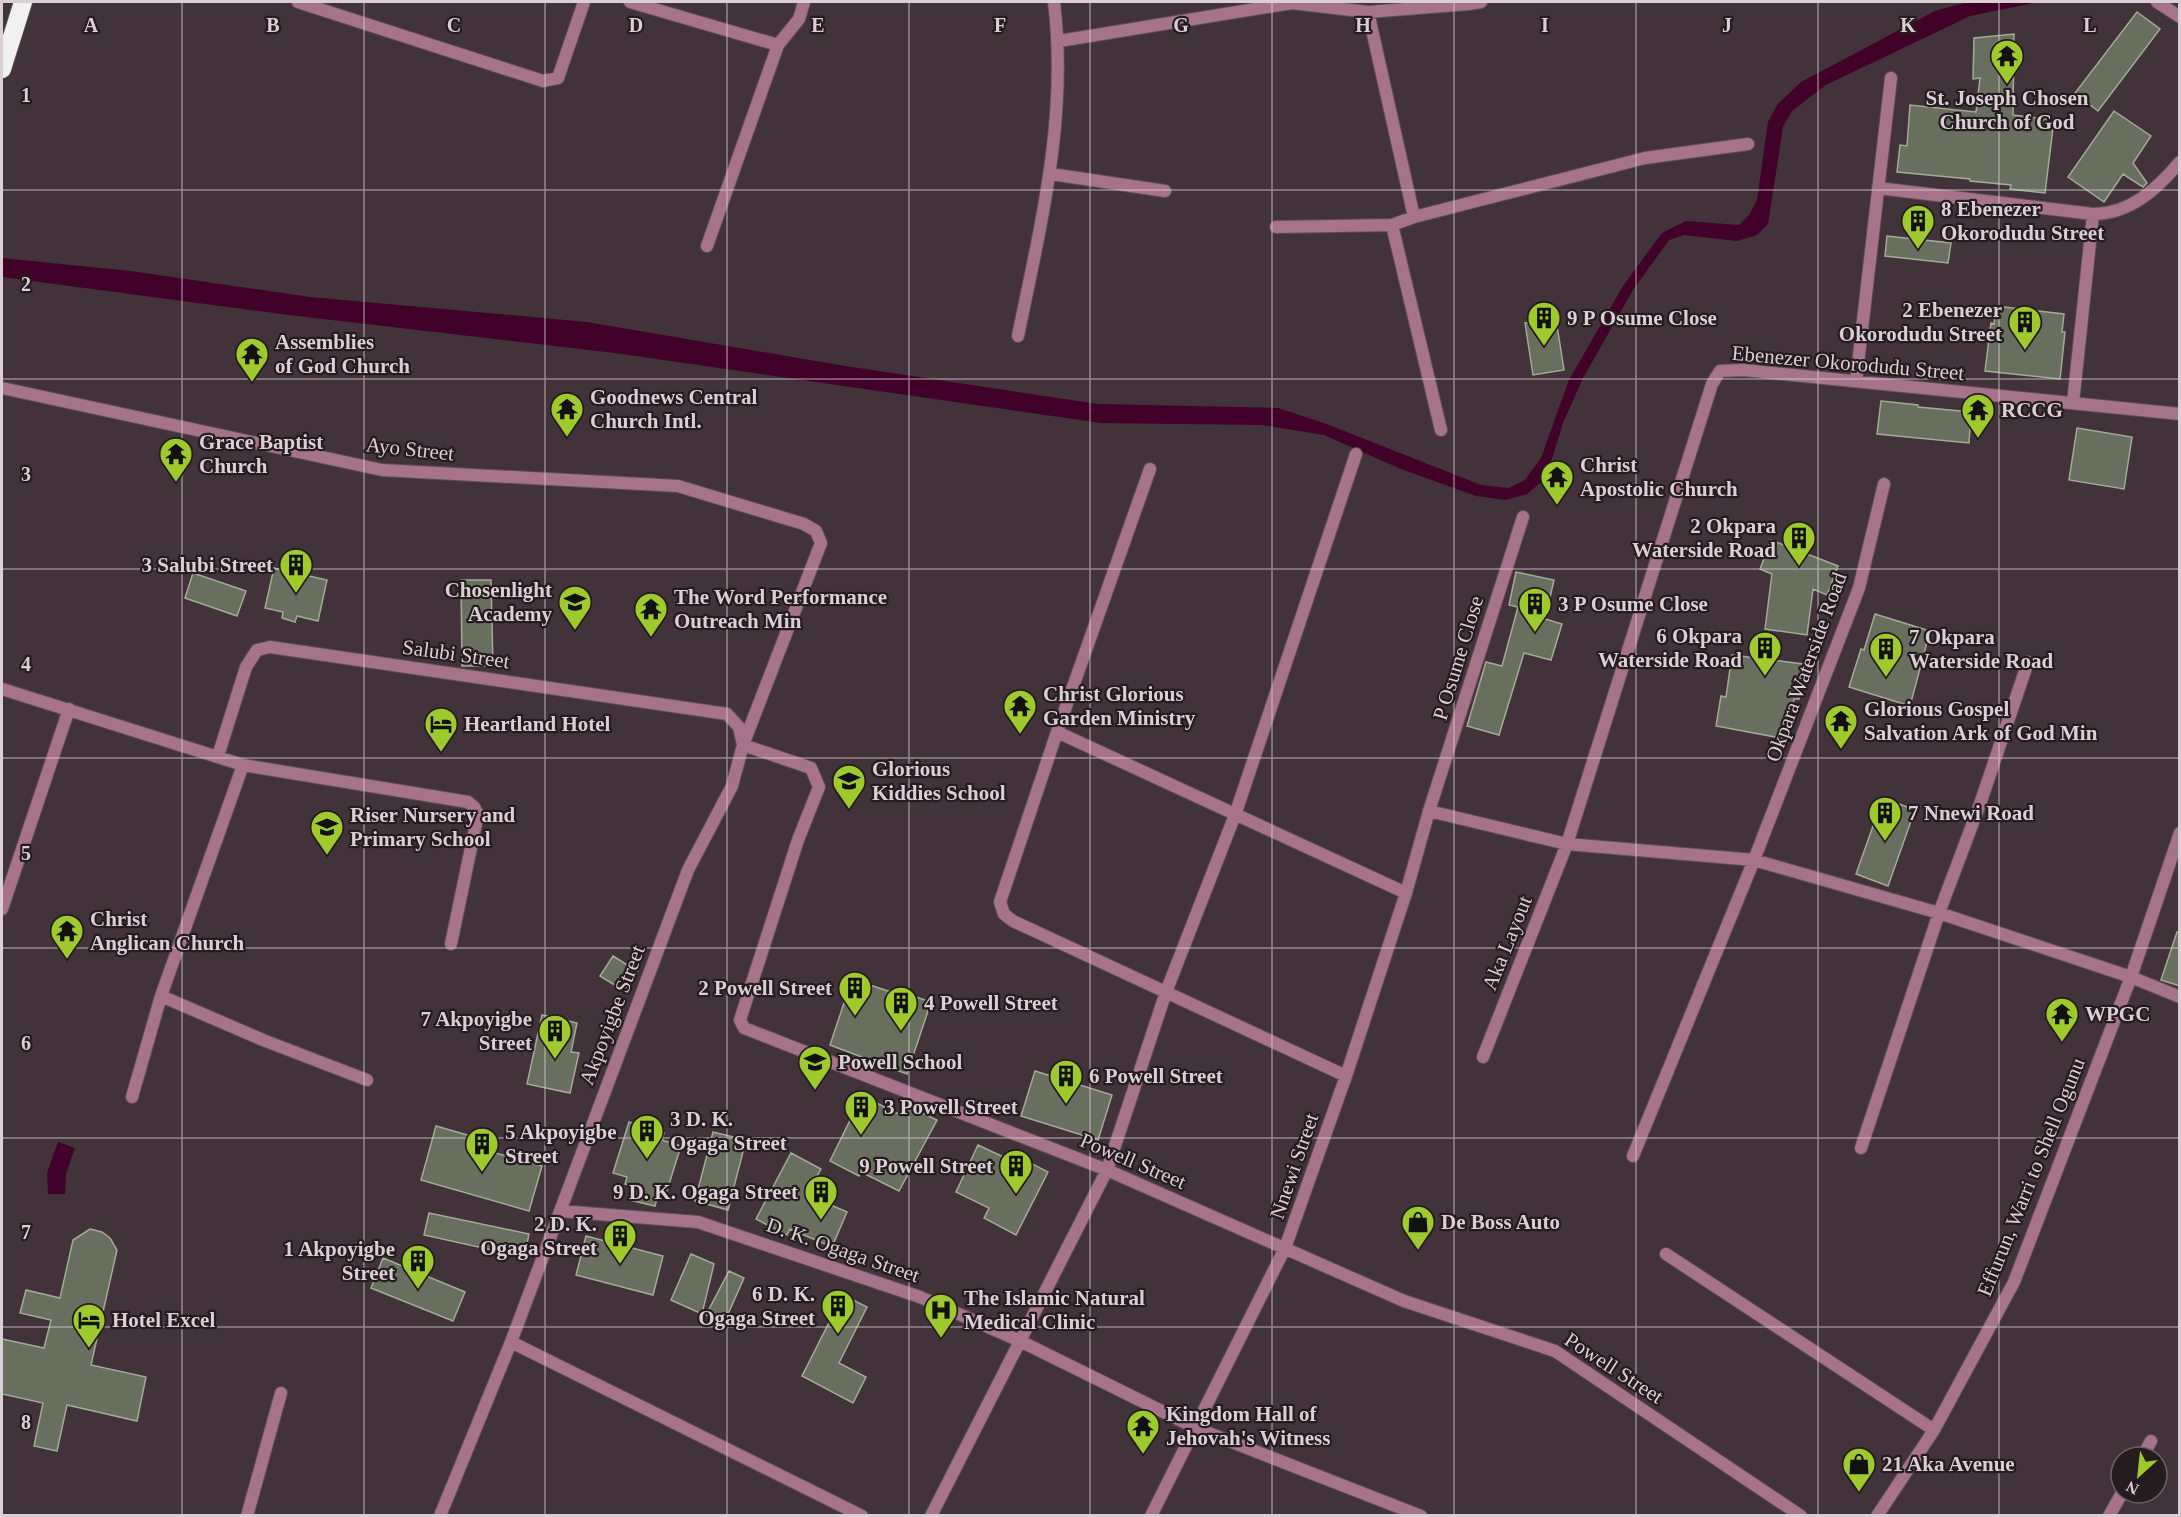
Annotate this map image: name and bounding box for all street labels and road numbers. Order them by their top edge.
street label: Ebenezer Okorodudu Street [1731,341,1965,385]
street label: Ayo Street [365,432,455,466]
street label: Okpara Waterside Road [1761,569,1852,765]
street label: P Osume Close [1428,593,1488,723]
street label: Salubi Street [401,635,511,673]
street label: Aka Layout [1477,892,1537,994]
street label: Akpoyigbe Street [574,942,650,1088]
street label: Effurun, Warri to Shell Ogunu [1972,1054,2090,1300]
street label: Nnewi Street [1265,1110,1323,1222]
street label: Powell Street [1076,1128,1190,1194]
street label: D. K. Ogaga Street [763,1213,923,1288]
street label: Powell Street [1560,1327,1668,1409]

